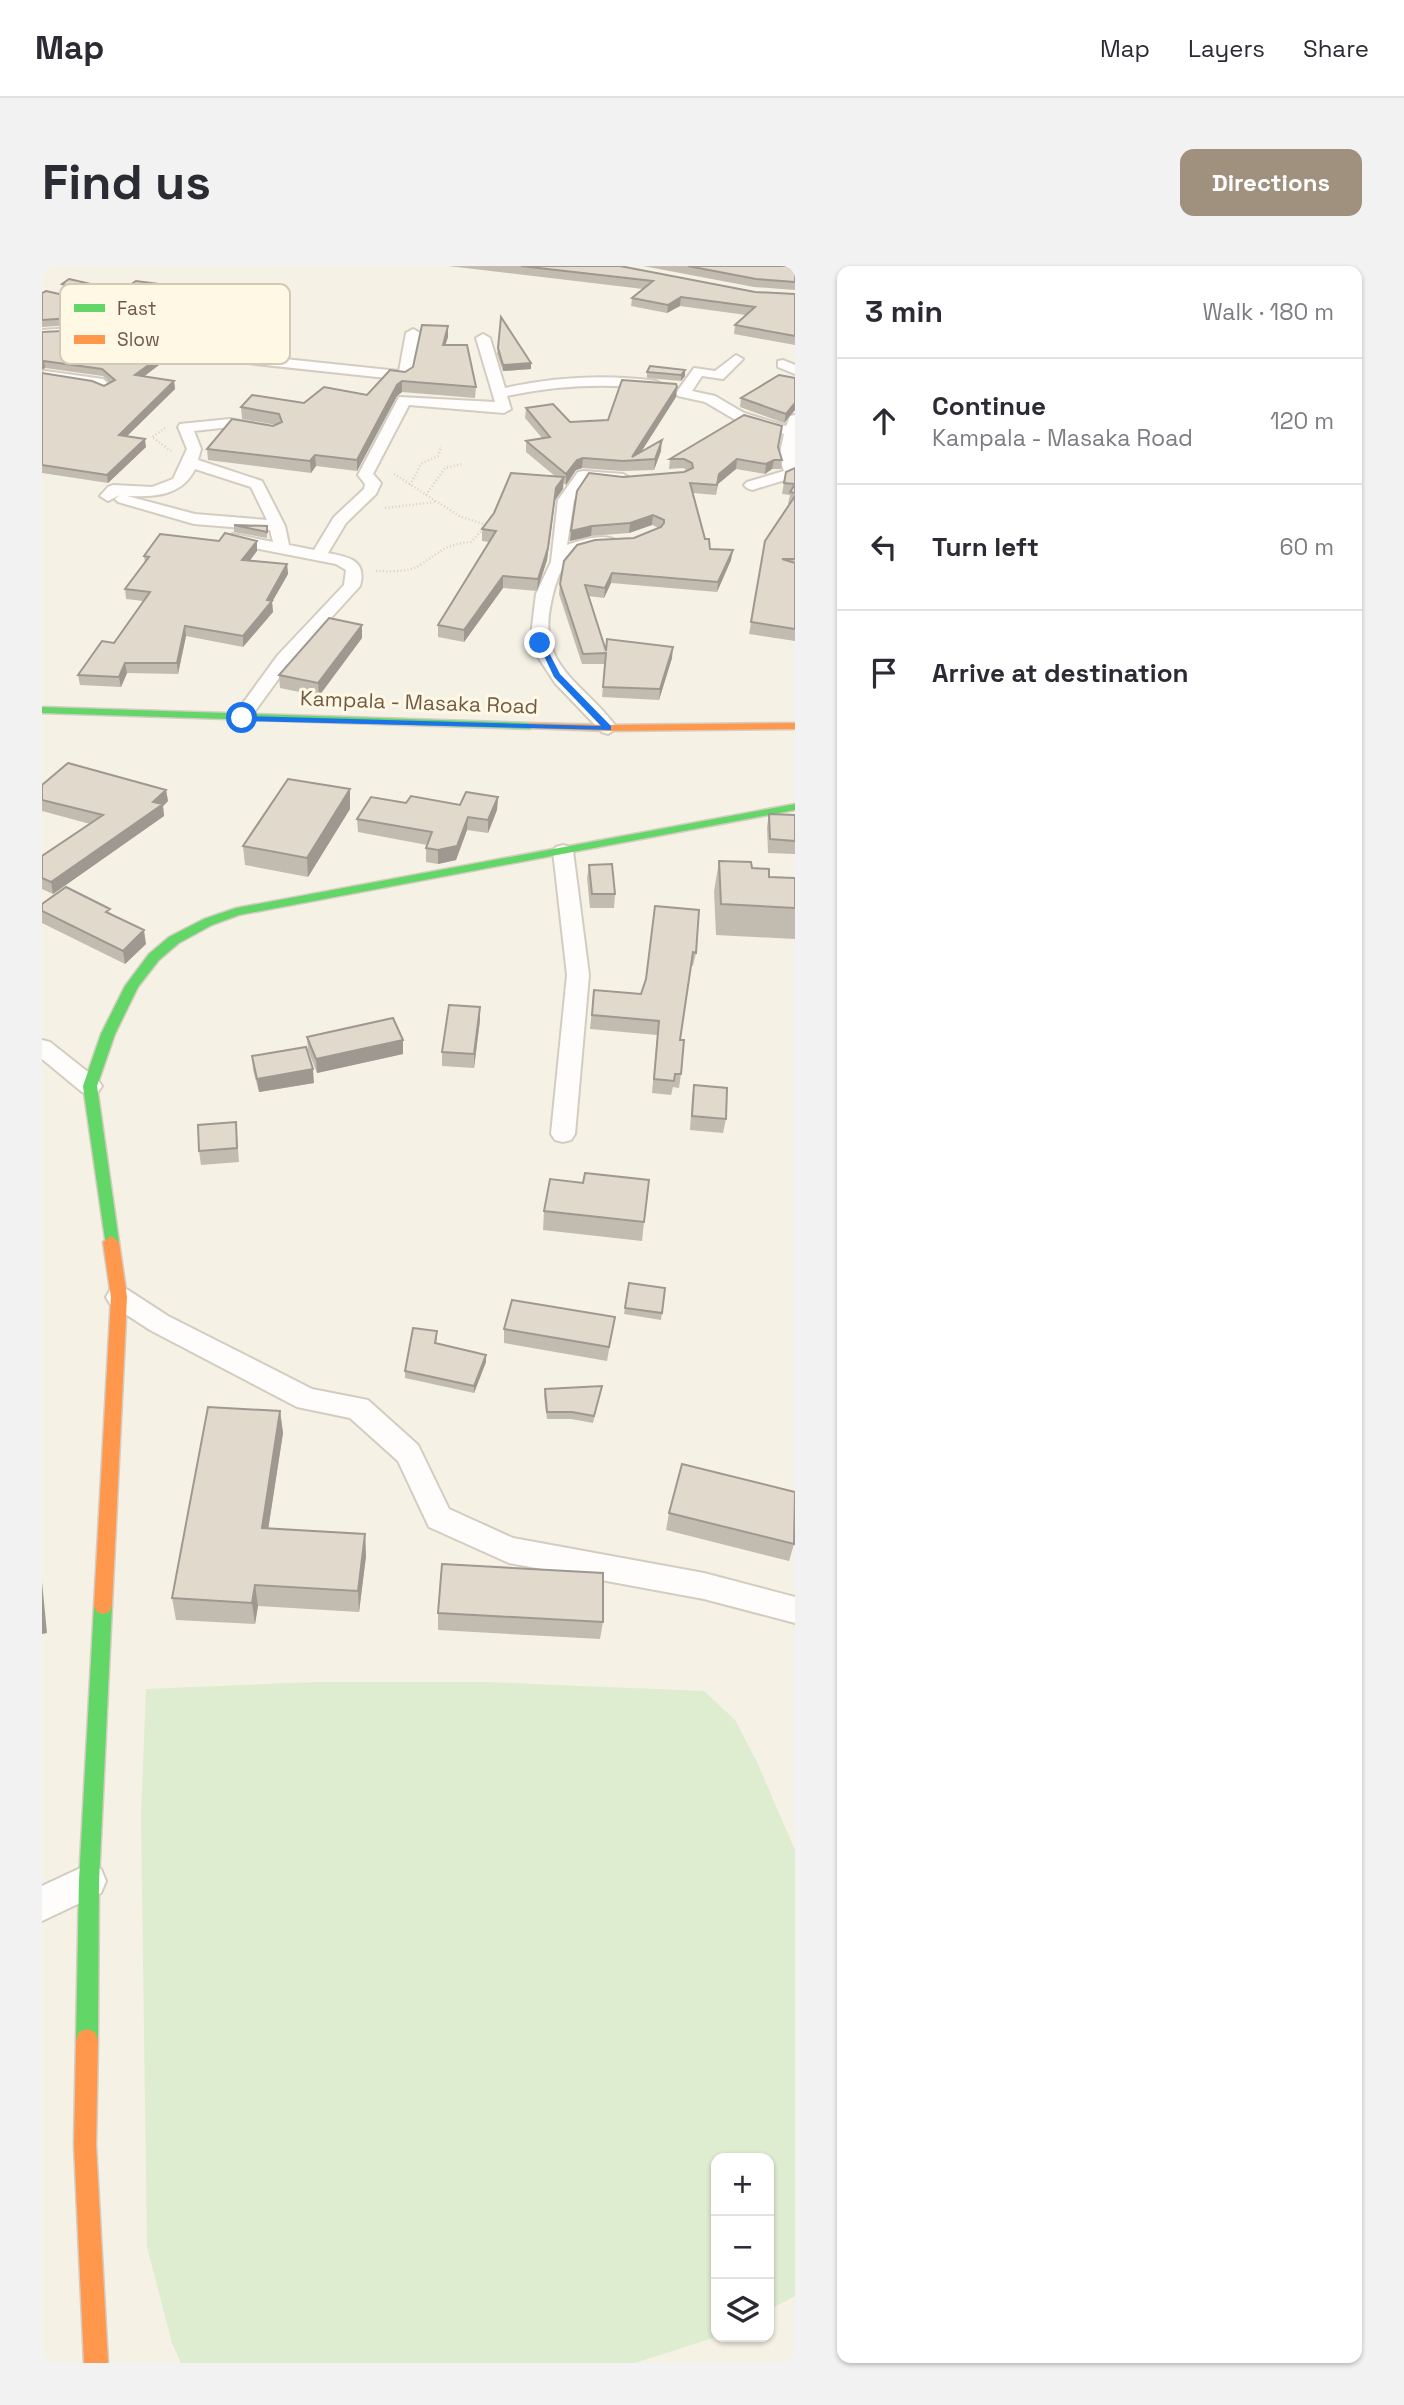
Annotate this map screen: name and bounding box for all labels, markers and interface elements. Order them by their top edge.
text: Map [35,27,104,69]
text: Map [1100,33,1150,64]
text: Layers [1188,33,1265,64]
text: Share [1303,33,1369,64]
button: Directions [1180,149,1362,216]
text: Find us [42,151,211,213]
legend [60,284,290,364]
text: 3 min [865,292,943,331]
text: Fast [117,296,157,321]
text: Walk · 180 m [1202,297,1334,327]
text: Slow [117,327,160,352]
text: Continue [932,389,1046,423]
icon: ahead [865,402,903,440]
text: 120 m [1270,406,1334,436]
text: Kampala - Masaka Road [932,423,1193,453]
icon: left [865,528,903,566]
text: Turn left [932,530,1039,564]
text: 60 m [1279,532,1334,562]
route end [524,627,555,658]
icon: arrive [865,654,903,692]
text: Arrive at destination [932,656,1189,690]
street label: Kampala - Masaka Road [299,684,539,720]
route start [226,702,257,733]
map controls [711,2153,774,2342]
button: + [711,2153,774,2216]
button: − [711,2216,774,2279]
button: layers [711,2279,774,2342]

